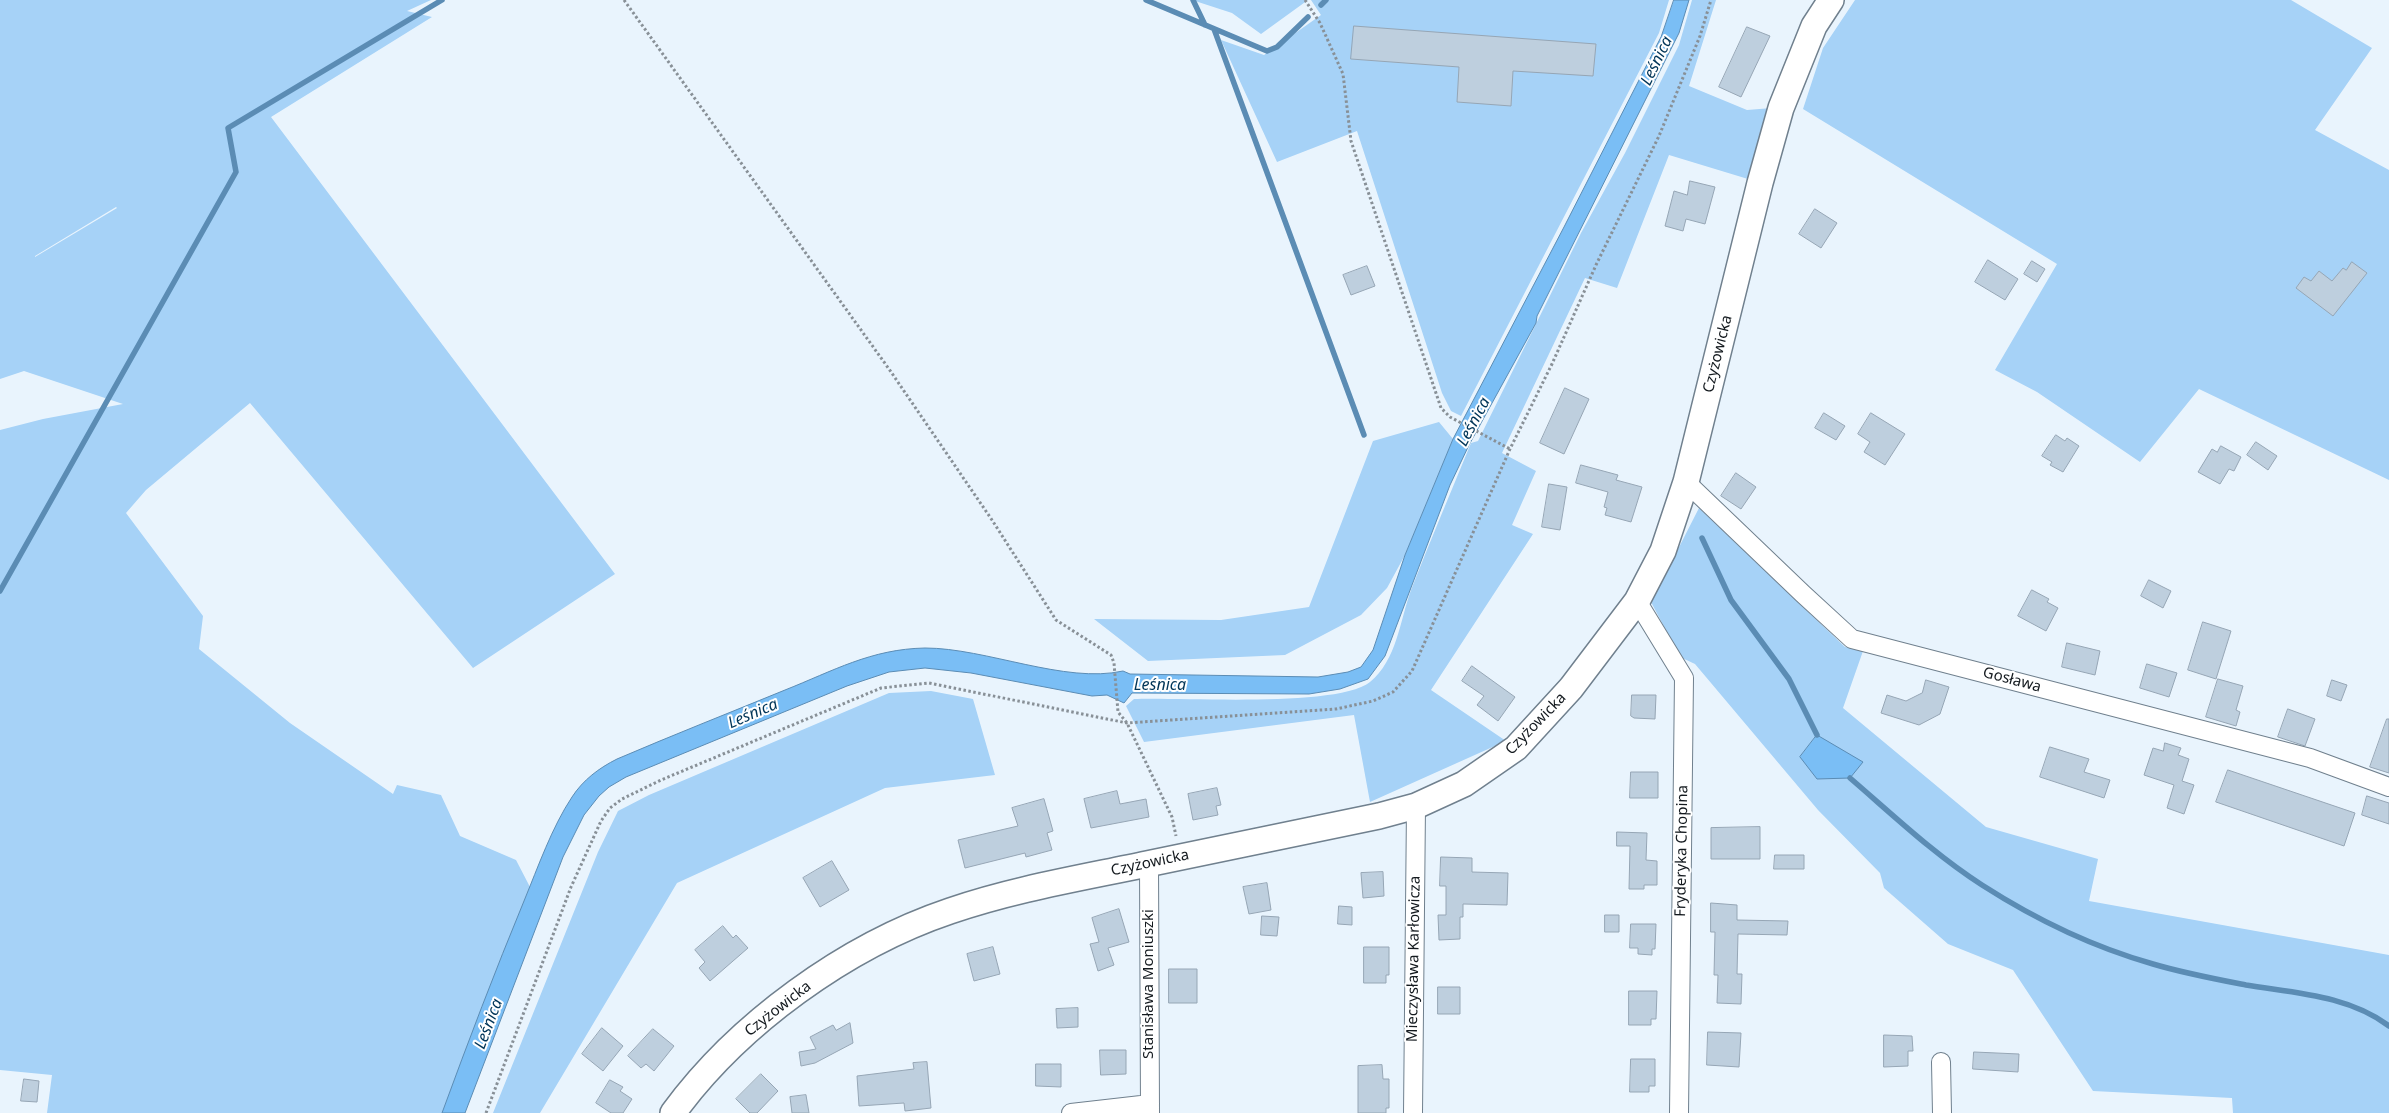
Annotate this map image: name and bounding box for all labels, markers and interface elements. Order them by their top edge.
water label: Leśnica [1637,33,1677,89]
street label: Czyżowicka [1700,313,1736,395]
water label: Leśnica [1453,394,1495,450]
street label: Gosława [1981,664,2043,696]
water label: Leśnica [1134,675,1186,695]
street label: Czyżowicka [1502,689,1570,759]
water label: Leśnica [725,695,781,733]
street label: Fryderyka Chopina [1672,785,1692,917]
street label: Czyżowicka [1109,846,1191,880]
street label: Mieczysława Karłowicza [1404,876,1424,1042]
street label: Stanisława Moniuszki [1140,909,1158,1059]
street label: Czyżowicka [741,978,815,1040]
water label: Leśnica [471,996,507,1052]

